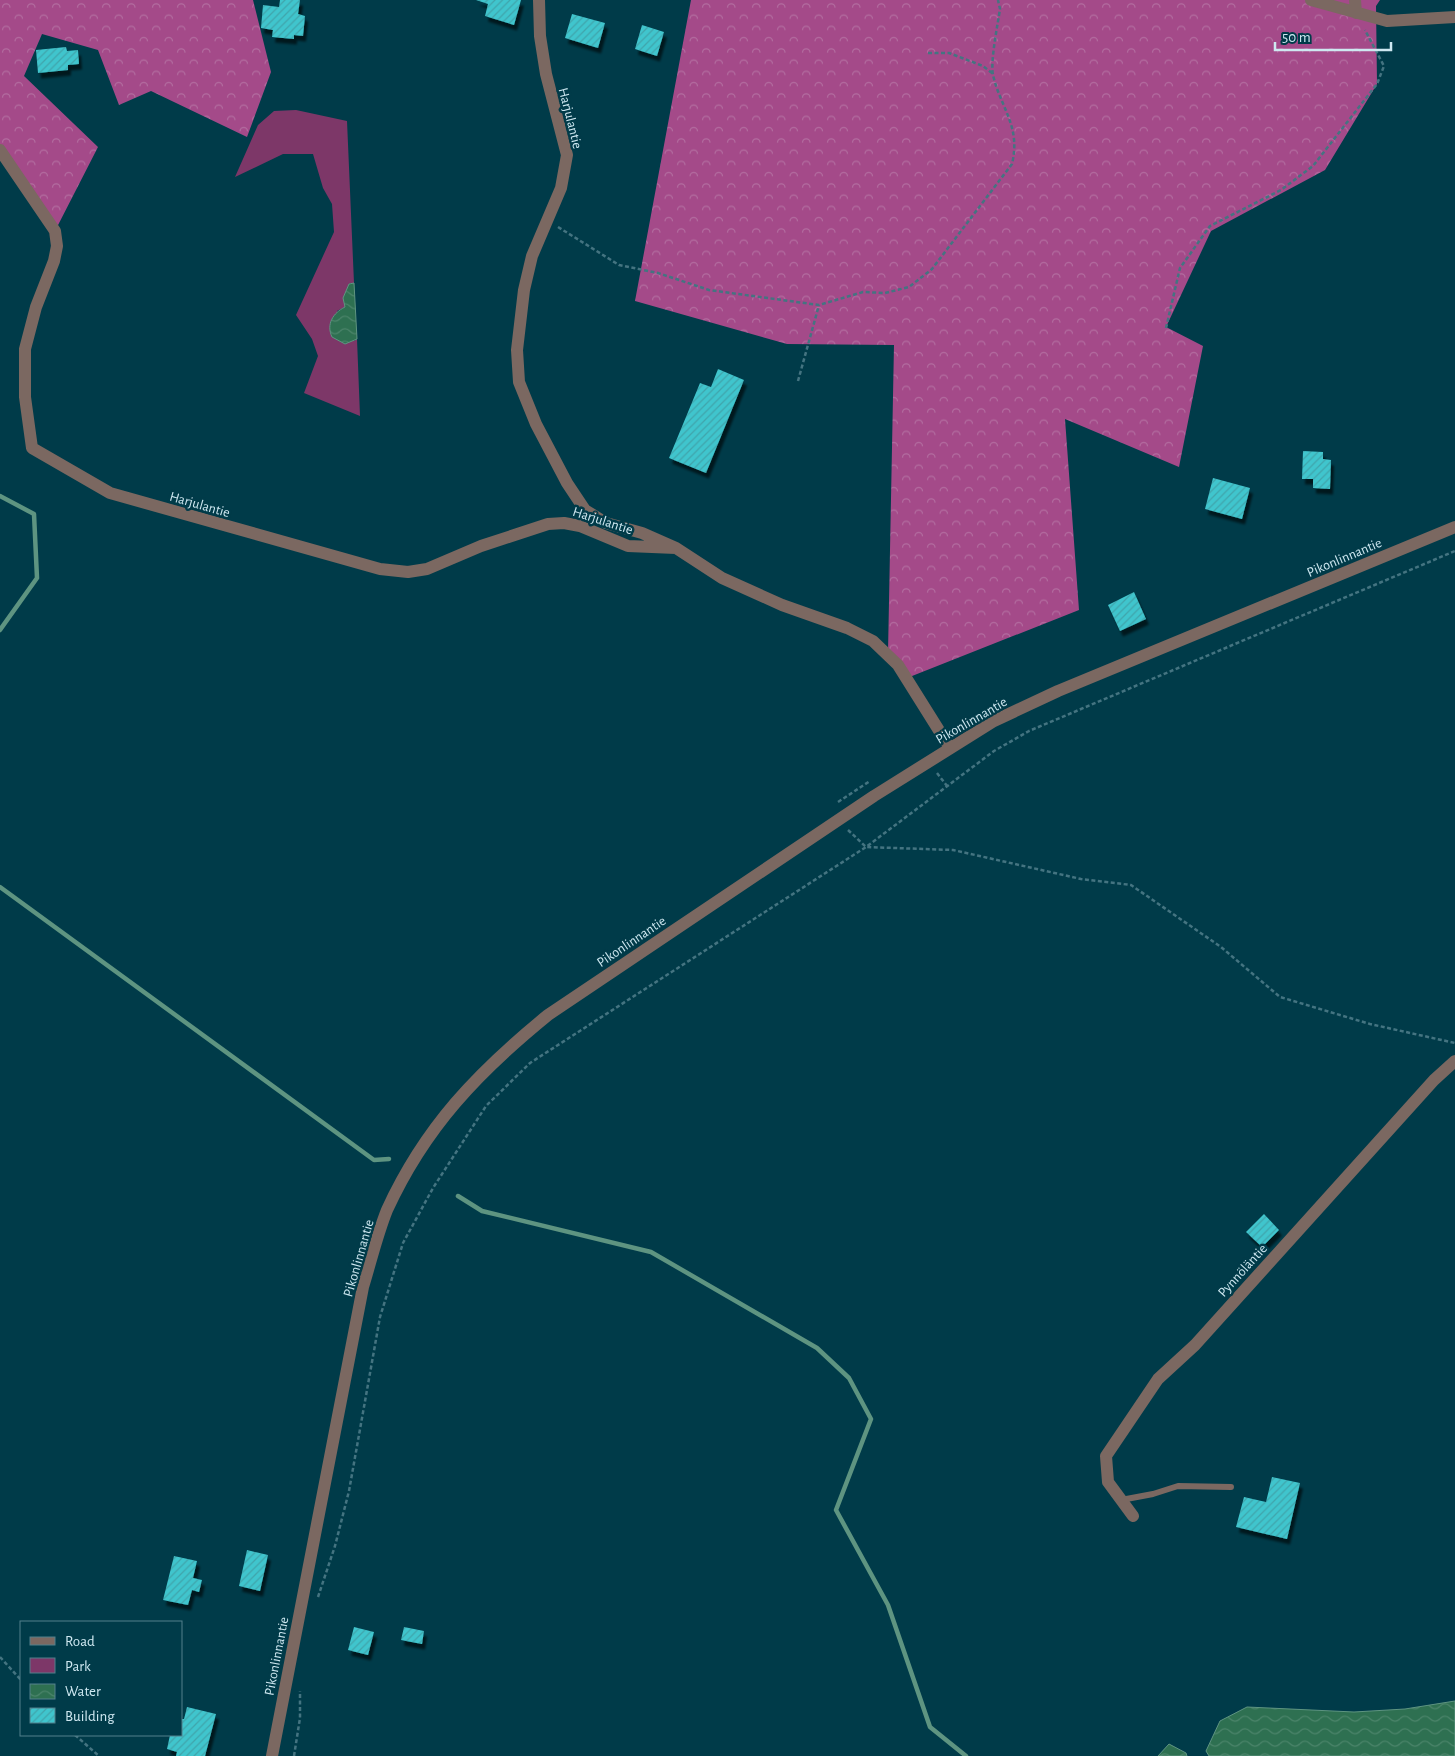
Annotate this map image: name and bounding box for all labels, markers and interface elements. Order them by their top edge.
scale bar [1275,20,1391,52]
text: 50 m [1282,30,1311,45]
street label: Harjulantie [556,86,584,150]
street label: Harjulantie [168,490,232,520]
street label: Harjulantie [571,505,634,537]
street label: Pikonlinnantie [1305,536,1384,580]
street label: Pikonlinnantie [933,695,1010,747]
street label: Pikonlinnantie [595,914,669,970]
street label: Pikonlinnantie [341,1218,377,1299]
street label: Pynnöläntie [1216,1242,1270,1300]
street label: Pikonlinnantie [262,1616,291,1697]
legend [20,1621,182,1736]
text: Road [65,1634,95,1649]
text: Park [65,1659,91,1674]
text: Water [65,1684,101,1699]
text: Building [65,1709,115,1724]

